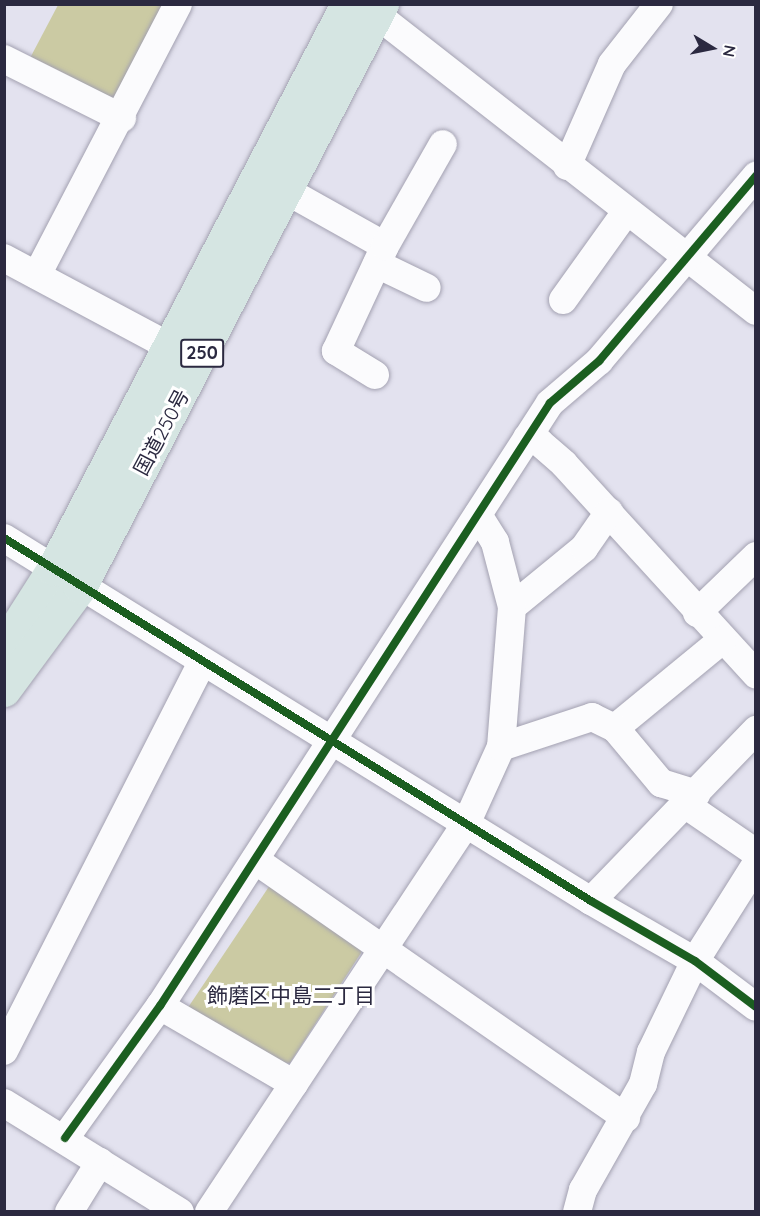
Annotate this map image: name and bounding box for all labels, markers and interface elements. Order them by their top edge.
north arrow [682,18,742,78]
text: N [719,44,741,59]
road number: 250 [180,338,224,368]
street label: 国道250号 [128,385,194,479]
district label: 飾磨区中島二丁目 [207,982,375,1008]

